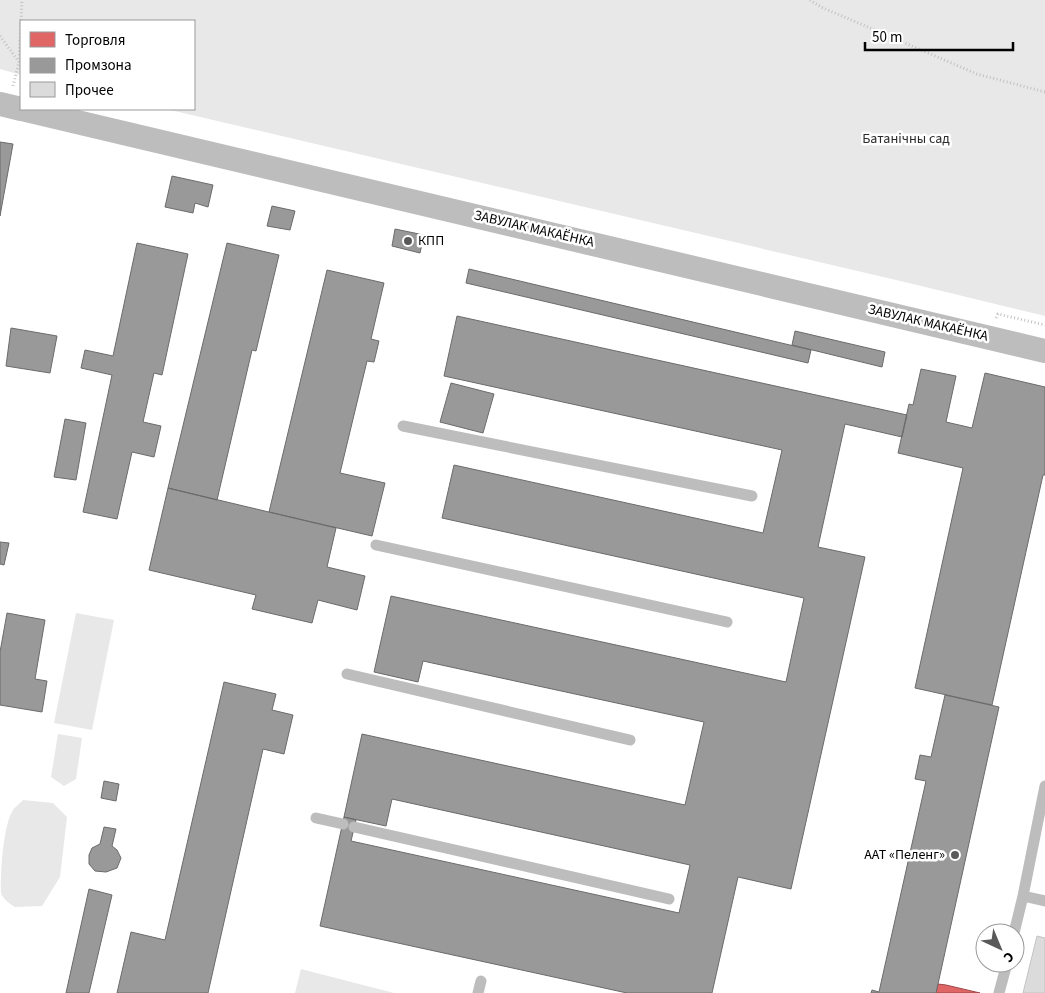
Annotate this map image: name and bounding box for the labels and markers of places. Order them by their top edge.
place label: КПП [418,231,444,251]
marker: КПП [402,235,414,247]
place label: ААТ «Пеленг» [864,845,945,865]
marker: ААТ «Пеленг» [949,849,961,861]

